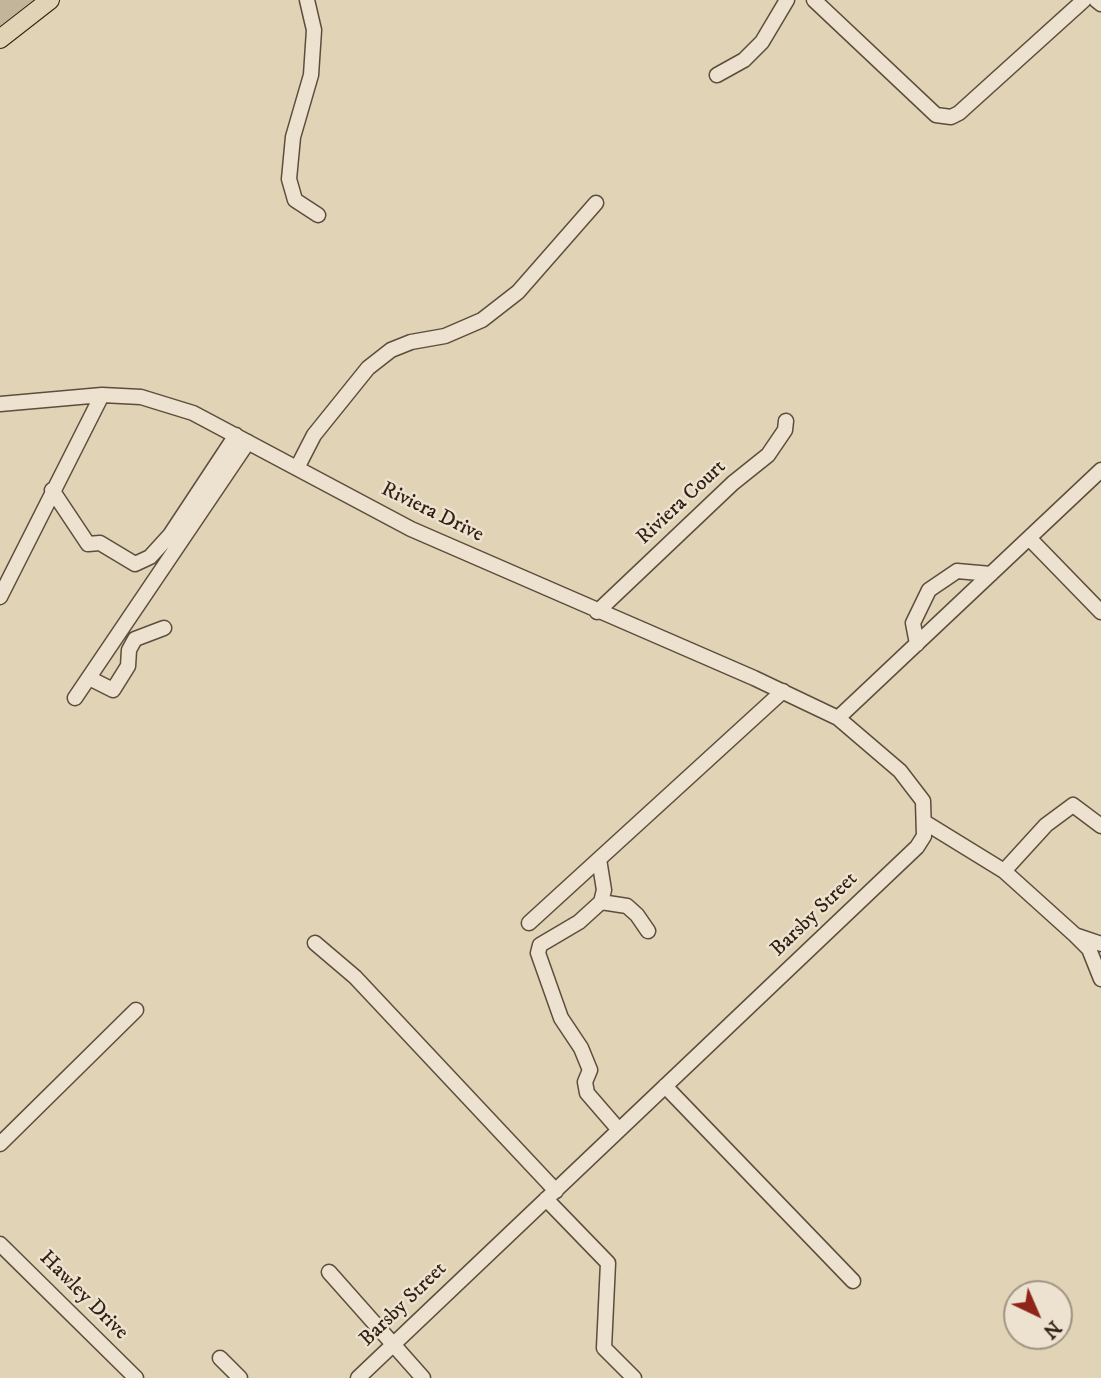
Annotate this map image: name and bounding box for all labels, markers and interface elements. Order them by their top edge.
street label: Riviera Court [632,455,732,551]
street label: Riviera Drive [377,477,487,549]
street label: Barsby Street [766,867,864,963]
street label: Hawley Drive [33,1246,133,1346]
street label: Barsby Street [355,1257,453,1353]
north arrow [1003,1280,1073,1350]
text: N [1038,1315,1065,1343]

